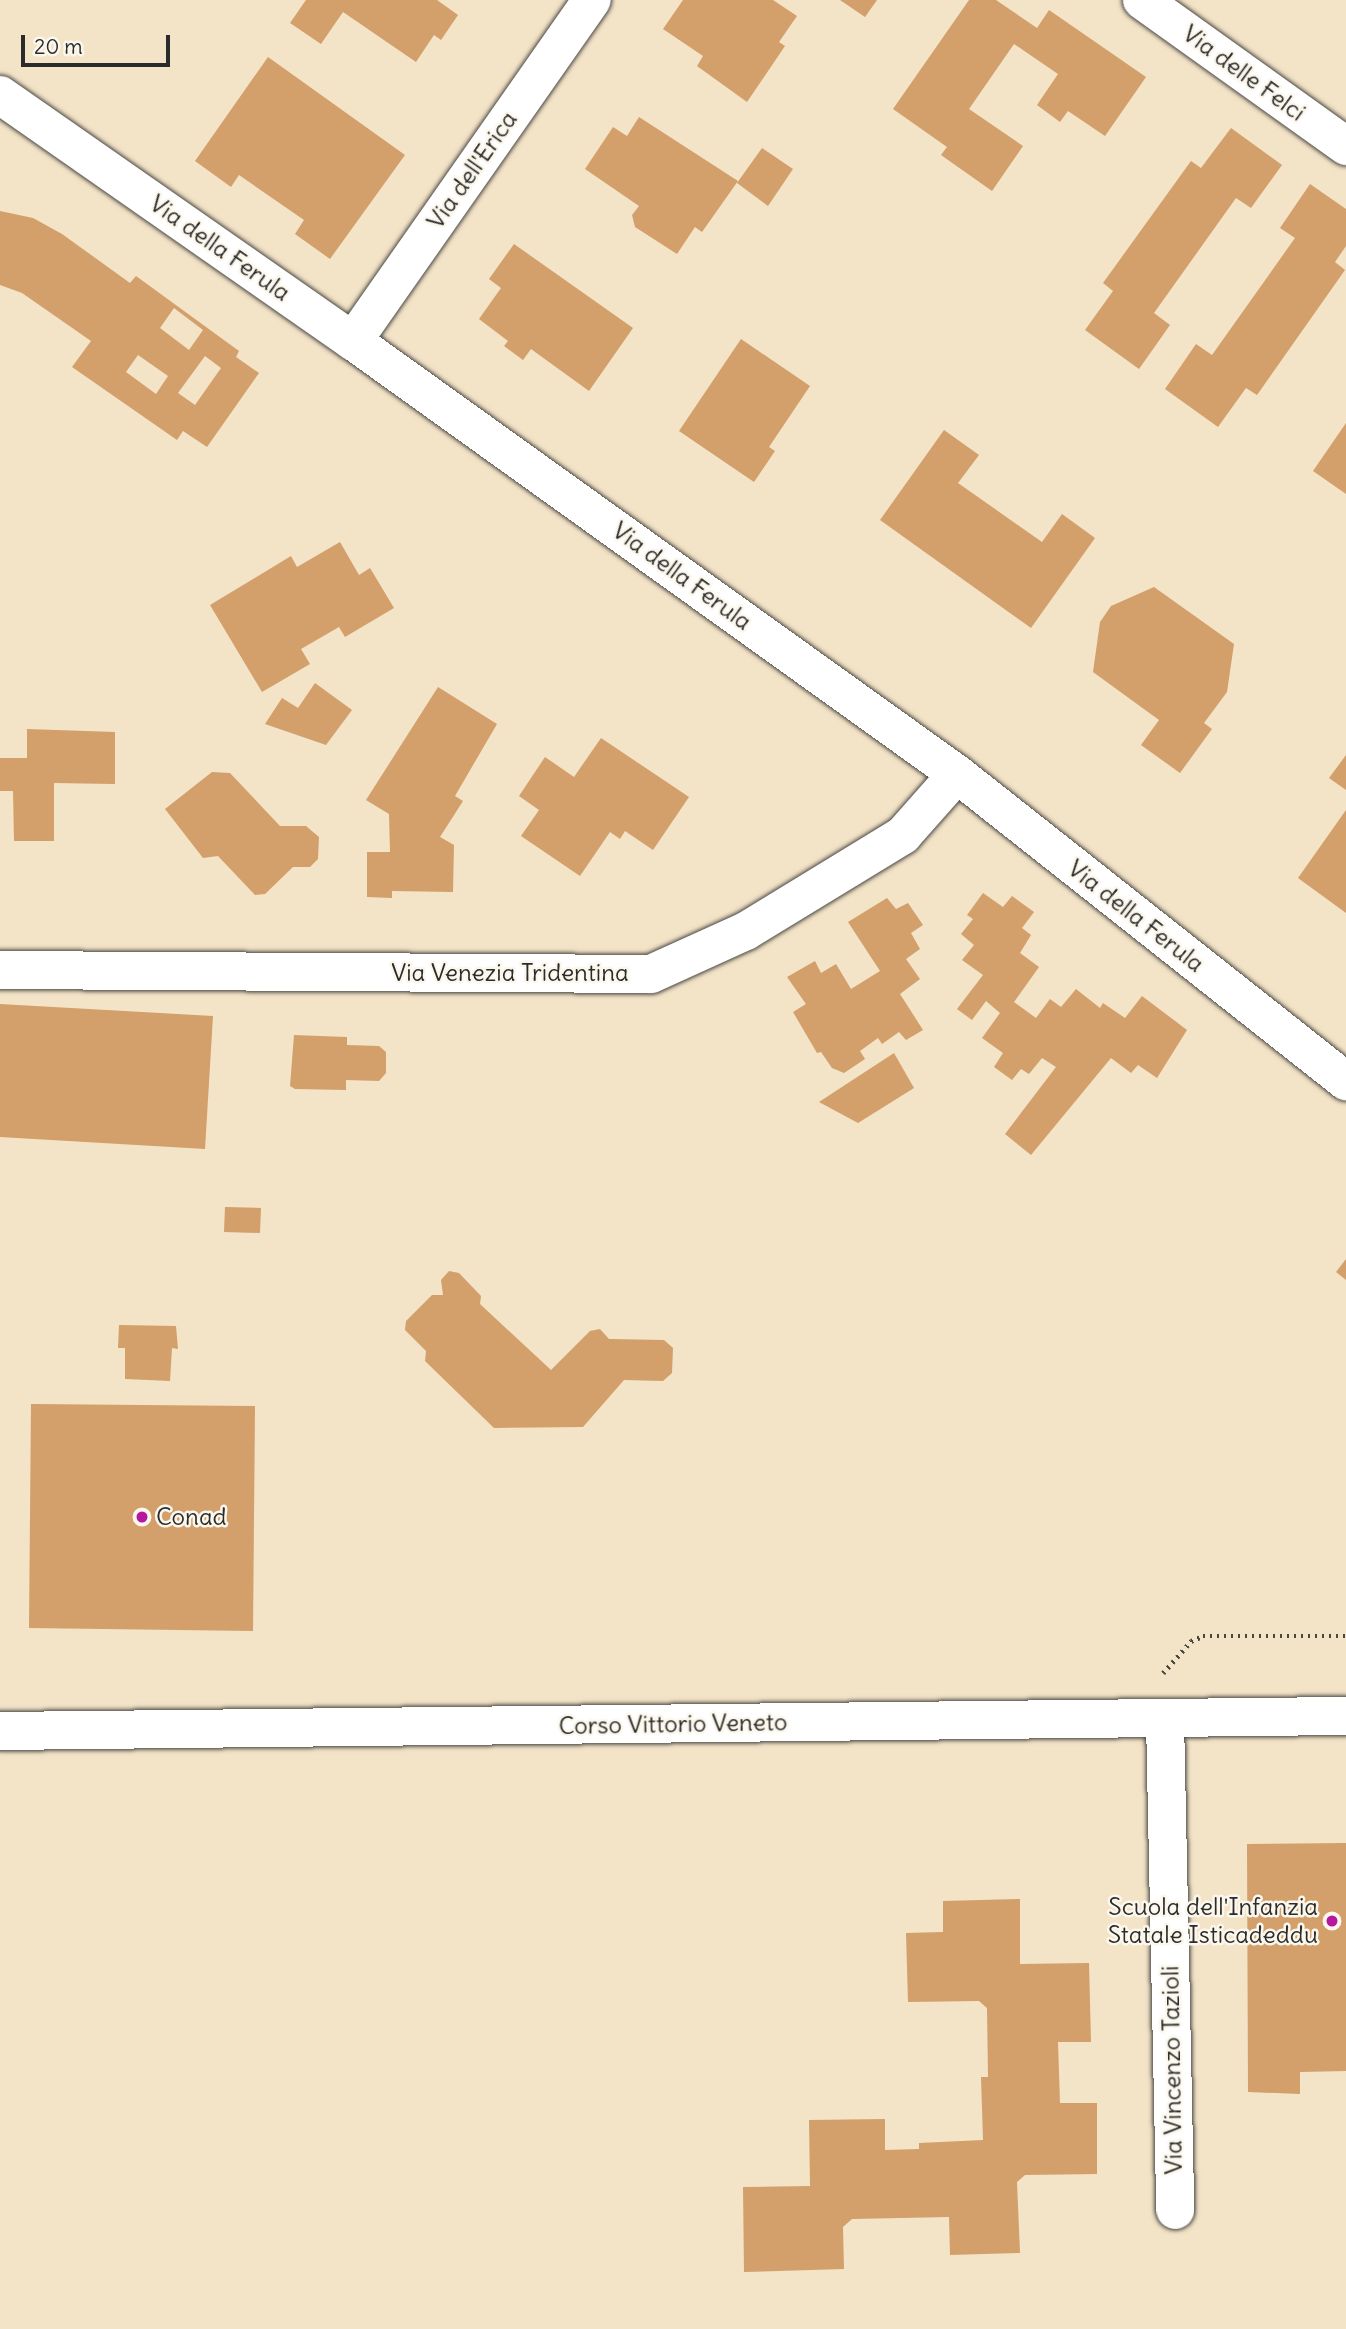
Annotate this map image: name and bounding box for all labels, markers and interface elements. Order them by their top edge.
street label: Via delle Felci [1177,19,1311,127]
scale bar [24,21,173,65]
text: 20 m [34,33,83,60]
street label: Via dell'Erica [421,106,523,234]
street label: Via della Ferula [144,189,296,307]
street label: Via della Ferula [607,516,757,636]
street label: Via della Ferula [1062,854,1210,978]
street label: Via Venezia Tridentina [391,959,629,987]
place label: Conad [156,1503,227,1531]
marker: Conad [134,1509,150,1525]
street label: Corso Vittorio Veneto [558,1708,788,1740]
place label: Scuola dell'Infanzia Statale Isticadeddu [1108,1893,1318,1949]
marker: Scuola dell'Infanzia Statale Isticadeddu [1324,1913,1340,1929]
street label: Via Vincenzo Tazioli [1156,1965,1188,2175]

